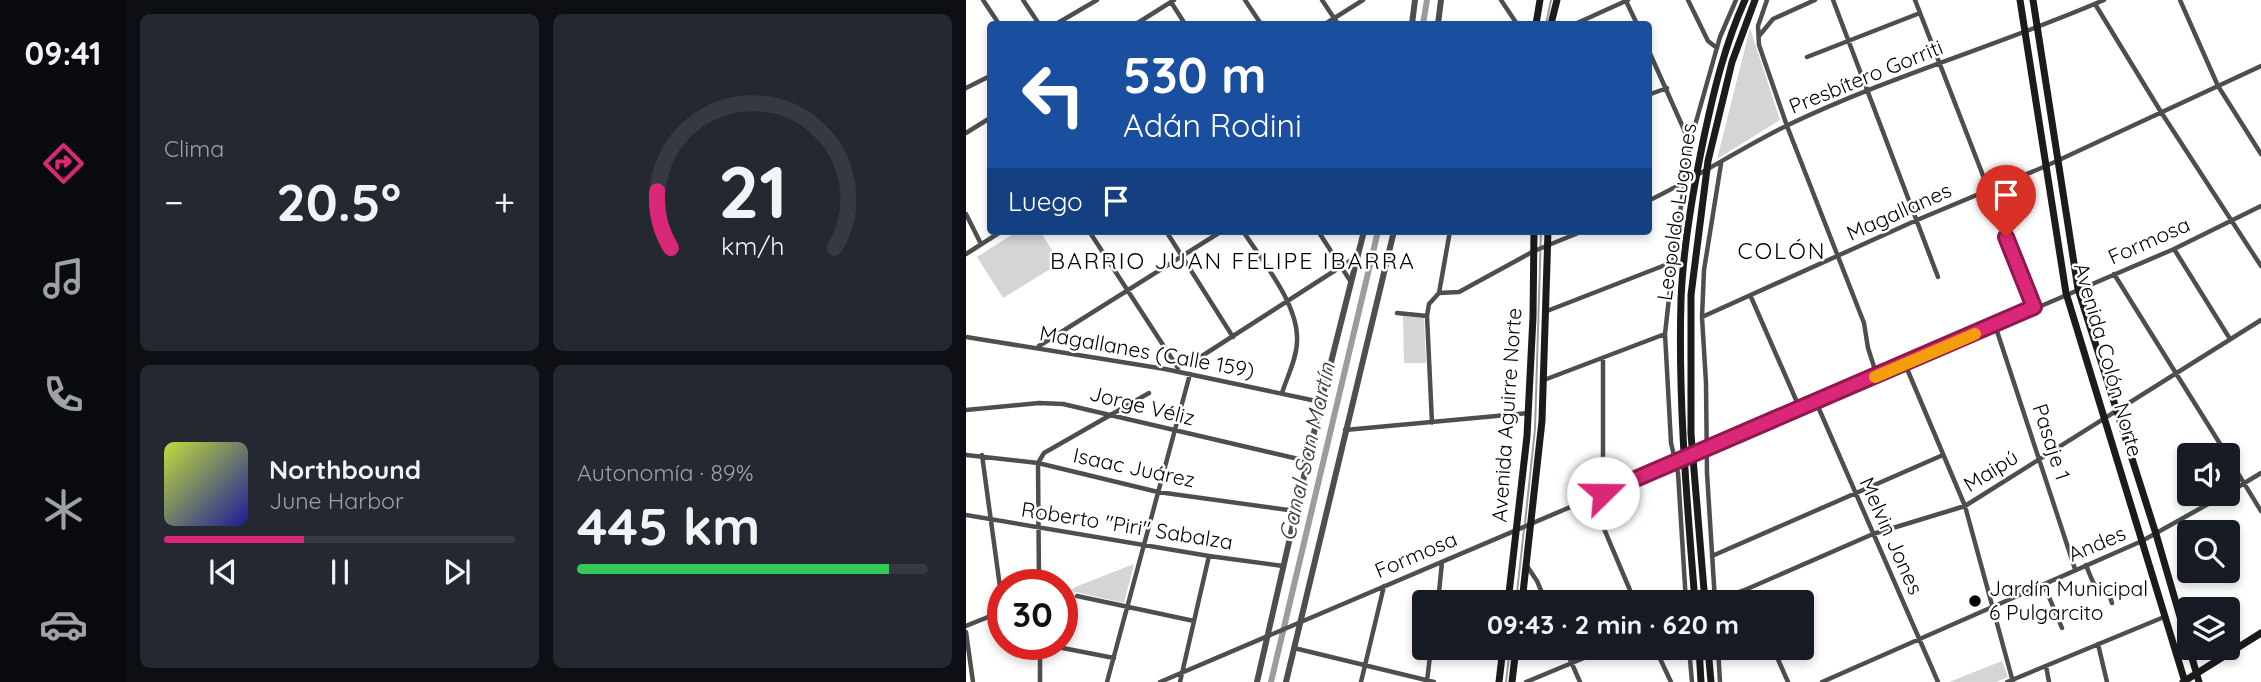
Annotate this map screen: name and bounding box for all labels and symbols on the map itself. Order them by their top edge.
street label: Presbítero Gorriti [1785,33,1946,119]
street label: Leopoldo Lugones [1651,121,1701,302]
pin [1976,165,2036,237]
street label: Magallanes [1842,176,1955,246]
street label: Formosa [2104,211,2194,270]
district label: COLÓN [1737,236,1827,265]
district label: BARRIO JUAN FELIPE IBARRA [1050,246,1416,275]
street label: Avenida Colón Norte [2069,260,2149,460]
street label: Avenida Aguirre Norte [1486,307,1526,523]
street label: Magallanes (Calle 159) [1038,319,1257,383]
water label: Canal San Martín [1272,359,1341,544]
street label: Jorge Véliz [1087,379,1198,431]
street label: Pasaje 1 [2027,400,2077,483]
street label: Isaac Juárez [1071,441,1197,493]
street label: Maipú [1958,443,2022,497]
position arrow [1566,456,1640,530]
street label: Melvin Jones [1855,473,1929,598]
street label: Roberto "Piri" Sabalza [1020,495,1235,555]
street label: Andes [2064,519,2129,567]
street label: Formosa [1371,525,1461,583]
speed limit sign: 30 [987,569,1078,660]
place label: Jardín Municipal 6 Pulgarcito [1989,575,2148,625]
marker: Jardín Municipal 6 Pulgarcito [1967,593,1983,609]

